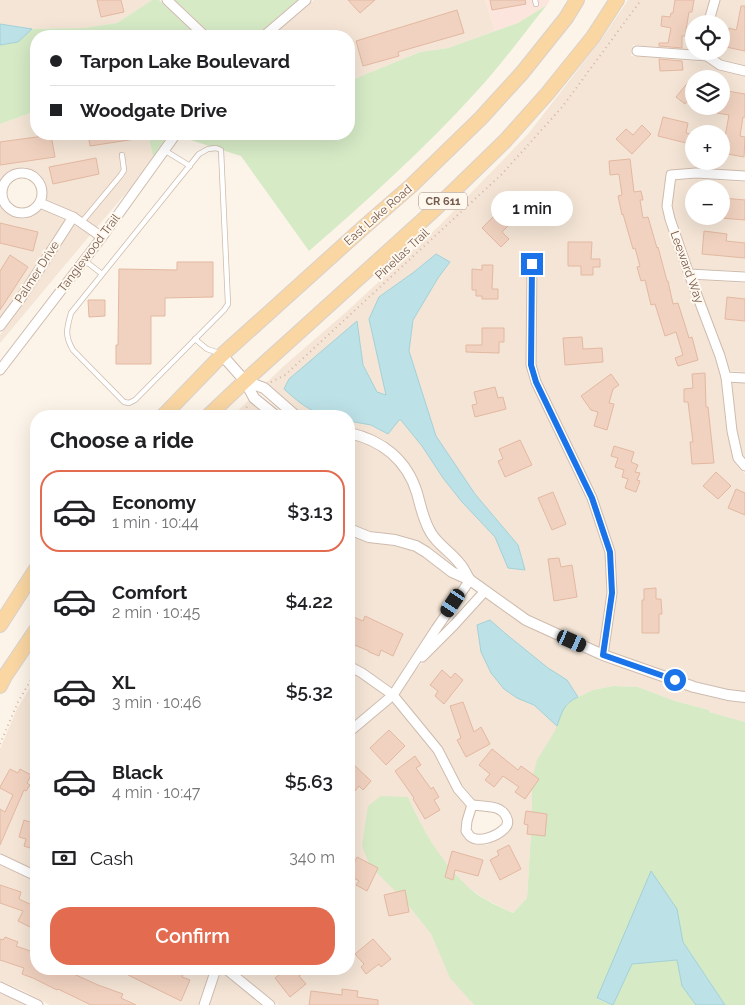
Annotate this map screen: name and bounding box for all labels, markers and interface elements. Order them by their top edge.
map controls [685,15,730,225]
button: locate [685,15,730,60]
text: Tarpon Lake Boulevard [80,50,290,72]
button: layers [685,70,730,115]
text: Woodgate Drive [80,99,227,121]
button: + [685,125,730,170]
button: − [685,180,730,225]
street label: East Lake Road [341,182,415,248]
road number: CR 611 [419,192,467,210]
callout: 1 min [491,192,573,226]
text: 1 min [512,199,552,218]
street label: Tanglewood Trail [55,211,123,295]
street label: Pinellas Trail [372,225,432,282]
street label: Leeward Way [667,229,707,305]
street label: Palmer Drive [12,238,62,306]
route end [521,253,543,275]
text: Choose a ride [50,427,194,453]
icon: car [52,489,97,534]
text: Economy [112,491,196,513]
text: $3.13 [287,500,333,522]
text: 1 min · 10:44 [112,513,199,532]
icon: car [52,579,97,624]
text: Comfort [112,581,187,603]
car [438,586,467,620]
text: $4.22 [285,590,333,612]
text: 2 min · 10:45 [112,603,200,622]
car [555,628,588,654]
icon: car [52,669,97,714]
route start [664,669,686,691]
text: XL [112,671,135,693]
text: $5.32 [286,680,333,702]
text: 3 min · 10:46 [112,693,201,712]
icon: car [52,759,97,804]
text: Black [112,761,163,783]
text: $5.63 [285,770,333,792]
text: 4 min · 10:47 [112,783,200,802]
icon: cash [50,844,78,872]
text: Cash [90,847,134,869]
text: 340 m [289,848,335,867]
button: Confirm [50,907,335,965]

